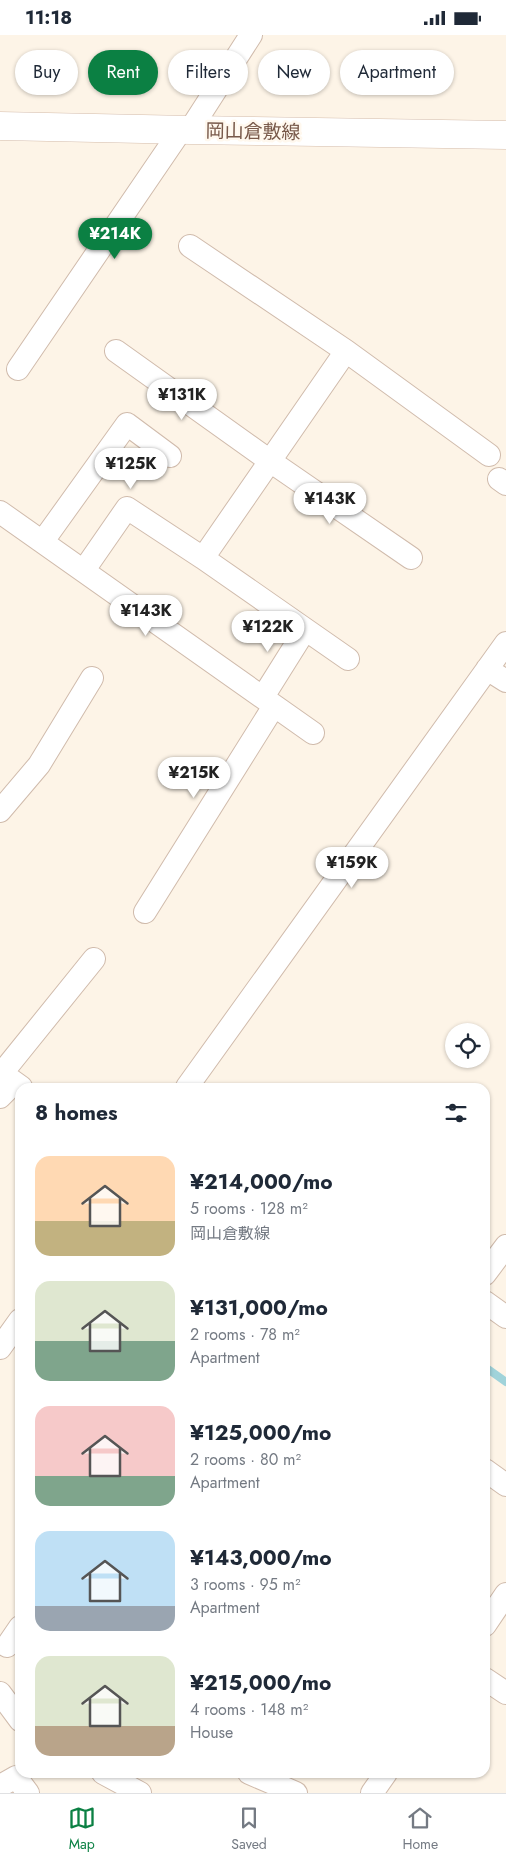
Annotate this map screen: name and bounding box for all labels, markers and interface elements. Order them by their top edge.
text: 11:18 [25,4,72,31]
chip: Buy [15,50,78,95]
chip: Rent [88,50,158,95]
chip: Filters [168,50,248,95]
chip: New [258,50,330,95]
chip: Apartment [340,50,454,95]
street label: 岡山倉敷線 [205,117,301,146]
pin: ¥214K [80,217,150,260]
text: ¥214K [89,222,141,245]
pin: ¥131K [147,379,217,421]
text: ¥131K [158,383,206,406]
pin: ¥125K [96,447,166,490]
text: ¥125K [106,452,156,475]
pin: ¥143K [295,483,365,525]
text: ¥143K [304,487,356,510]
pin: ¥143K [111,595,181,637]
text: ¥143K [120,599,172,622]
pin: ¥122K [233,611,303,653]
text: ¥122K [242,615,294,638]
pin: ¥215K [159,757,229,799]
text: ¥215K [169,761,219,784]
pin: ¥159K [317,847,387,889]
text: ¥159K [326,851,378,874]
map controls [445,1023,490,1068]
button: locate [445,1023,490,1068]
text: 8 homes [35,1098,118,1128]
icon: filters [442,1099,470,1127]
text: ¥214,000/mo [190,1167,333,1197]
icon: home [75,1176,135,1236]
text: 5 rooms · 128 m² [190,1197,308,1220]
text: 岡山倉敷線 [190,1222,270,1245]
text: ¥131,000/mo [190,1293,328,1323]
icon: home [75,1301,135,1361]
text: 2 rooms · 78 m² [190,1323,300,1346]
text: Apartment [190,1346,260,1369]
text: ¥125,000/mo [190,1418,331,1448]
icon: home [75,1426,135,1486]
text: 2 rooms · 80 m² [190,1448,301,1471]
text: Apartment [190,1471,260,1494]
text: ¥143,000/mo [190,1543,332,1573]
icon: home [75,1551,135,1611]
text: 3 rooms · 95 m² [190,1573,301,1596]
text: Apartment [190,1596,260,1619]
text: ¥215,000/mo [190,1668,331,1698]
icon: home [75,1676,135,1736]
text: 4 rooms · 148 m² [190,1698,308,1721]
text: House [190,1721,233,1744]
tab: Map [68,1804,96,1854]
tab: Saved [231,1804,267,1854]
tab: Home [402,1804,438,1854]

